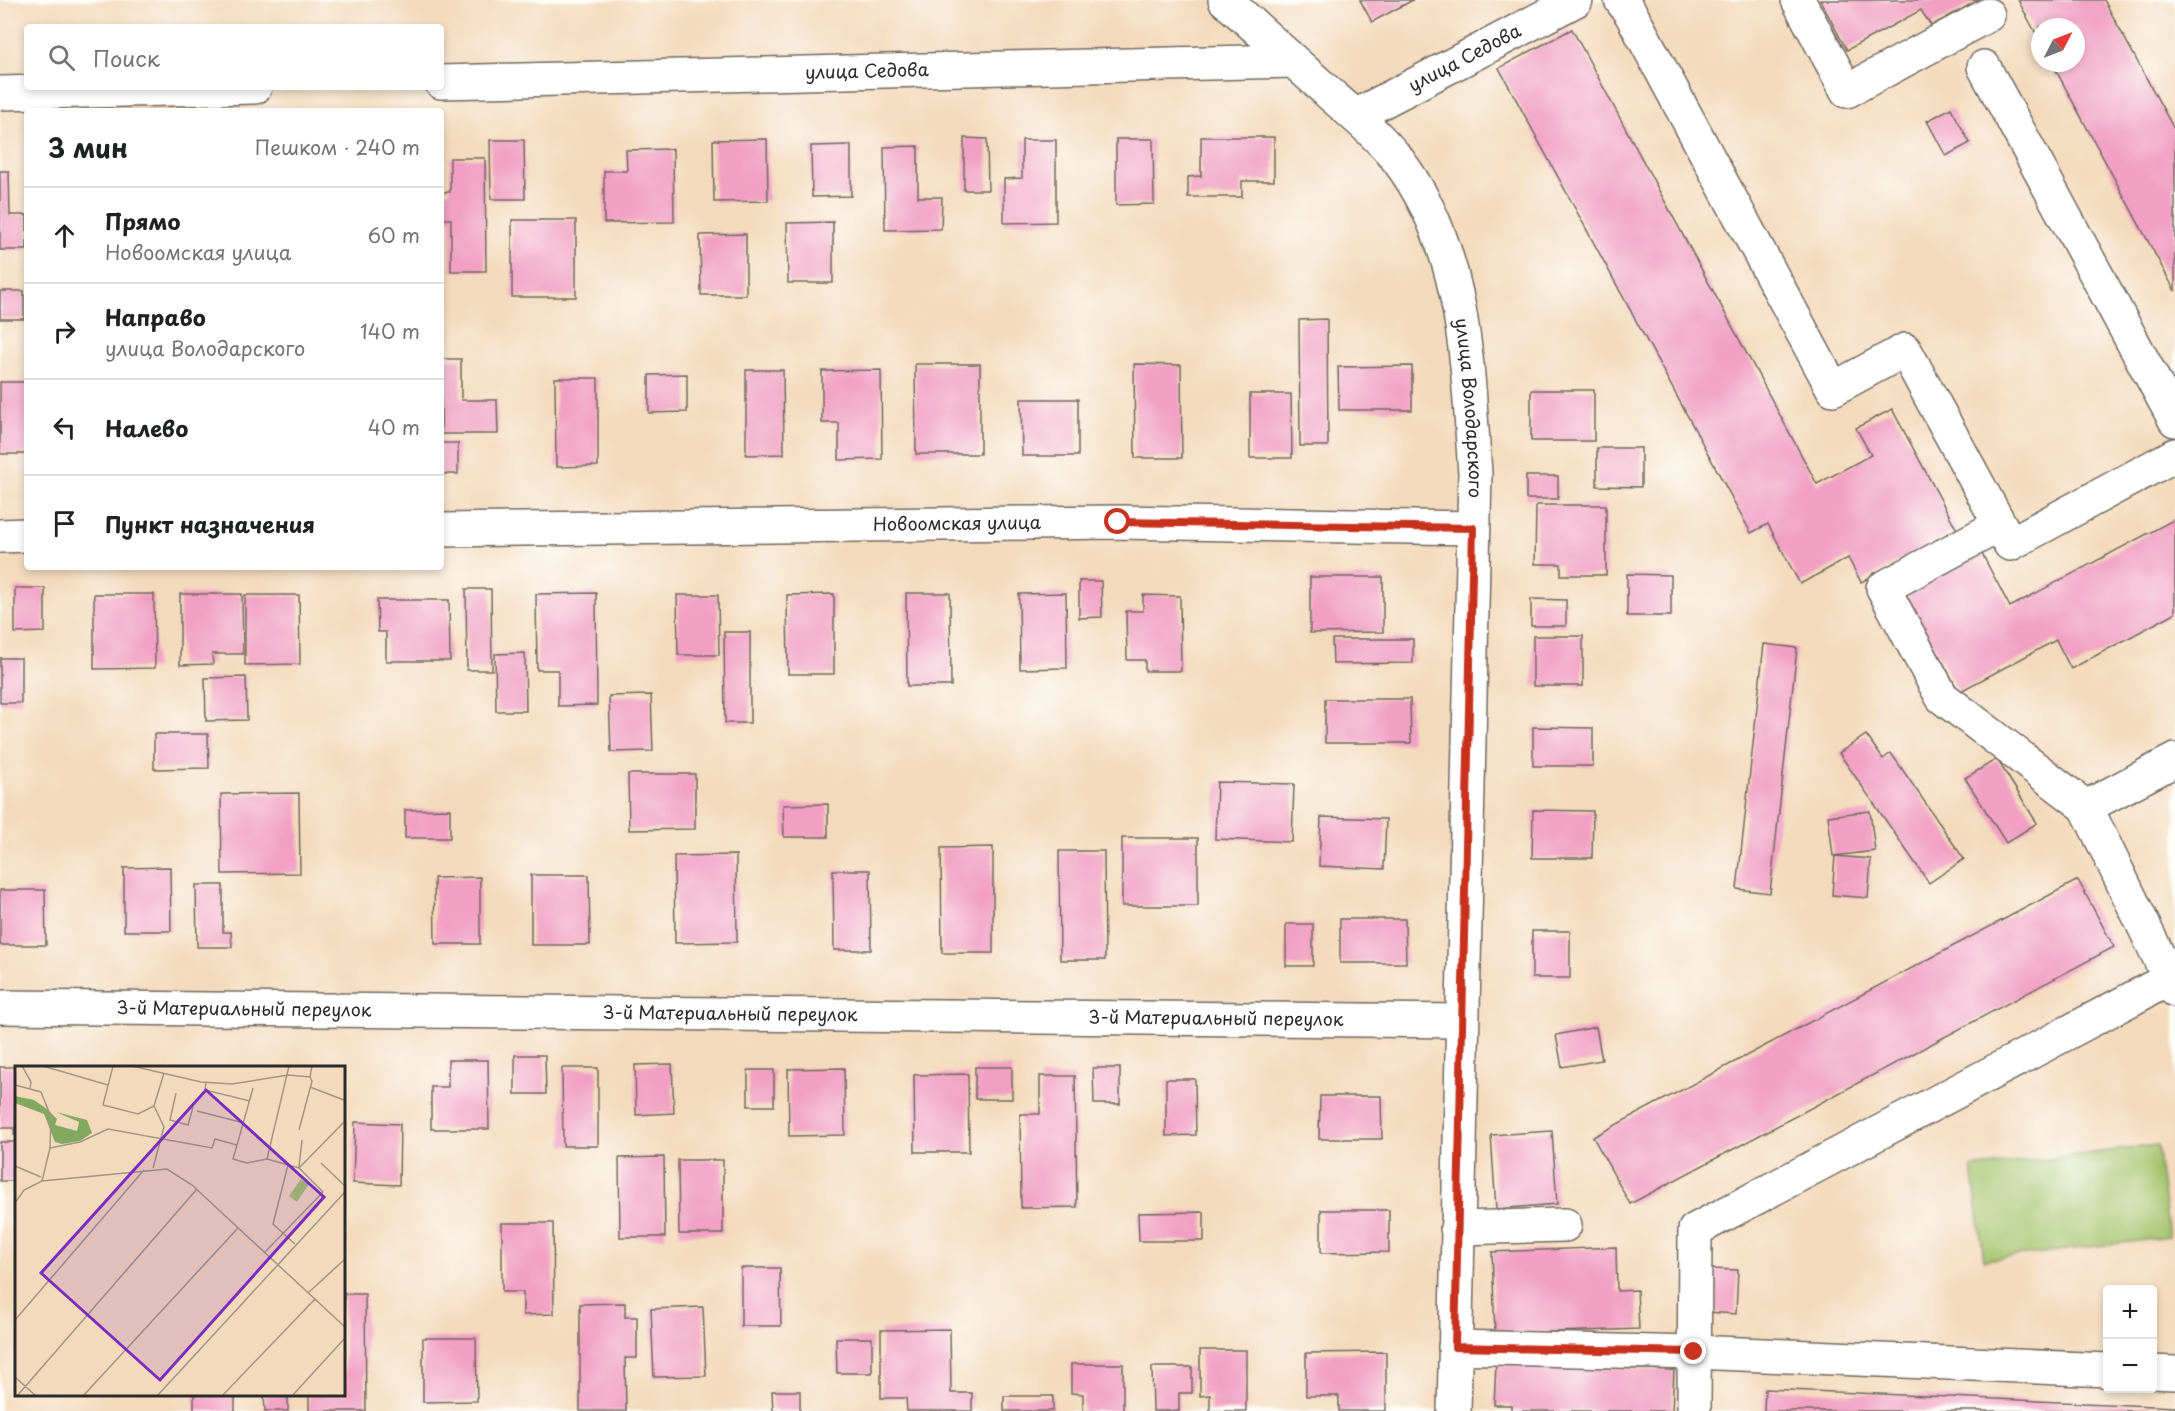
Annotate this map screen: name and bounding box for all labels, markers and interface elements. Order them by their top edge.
street label: улица Седова [1403,16,1526,98]
north arrow [2031,18,2085,72]
search box [24,24,444,90]
icon: search [45,41,78,74]
text: Поиск [93,41,160,74]
street label: улица Седова [805,55,930,85]
text: 3 мин [48,128,128,167]
text: Пешком · 240 m [255,132,420,162]
text: Прямо [105,204,180,237]
icon: ahead [48,219,81,252]
text: 60 m [368,220,420,250]
text: Новоомская улица [105,237,291,267]
text: Направо [105,300,206,333]
icon: right [48,315,81,348]
text: 140 m [360,316,420,346]
street label: улица Володарского [1449,316,1490,498]
text: улица Володарского [105,333,305,363]
icon: left [48,411,81,444]
text: Налево [105,411,188,444]
text: 40 m [368,412,420,442]
icon: arrive [48,507,81,540]
text: Пункт назначения [105,507,315,540]
street label: Новоомская улица [873,508,1042,537]
route start [1104,508,1130,534]
street label: 3-й Материальный переулок [116,993,372,1023]
street label: 3-й Материальный переулок [602,998,858,1027]
street label: 3-й Материальный переулок [1088,1002,1344,1032]
inset map [15,1066,345,1396]
map controls [2103,1285,2157,1393]
button: + [2103,1285,2157,1339]
route end [1680,1338,1706,1364]
button: − [2103,1339,2157,1393]

